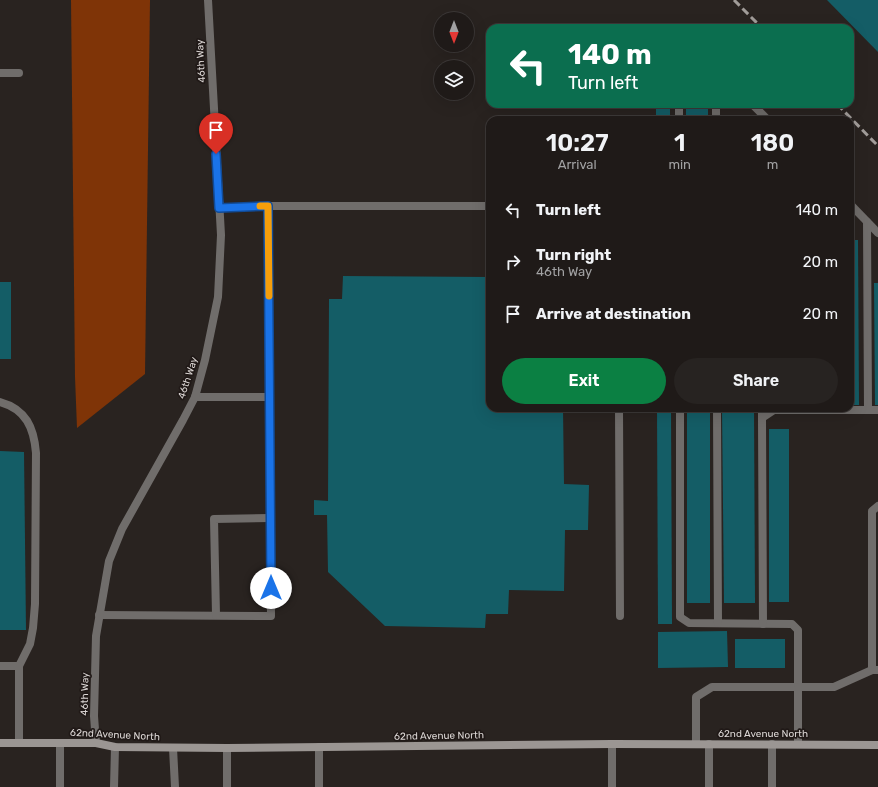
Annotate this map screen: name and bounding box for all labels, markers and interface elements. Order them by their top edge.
north arrow [434,12,474,52]
map controls [434,12,474,100]
text: 140 m [568,38,652,71]
street label: 46th Way [194,39,208,83]
icon: left [502,40,554,92]
button: layers [434,60,474,100]
text: Turn left [568,72,638,94]
pin [199,113,233,154]
icon: arrive [205,119,227,141]
text: 10:27 [546,129,609,157]
text: 1 [674,129,685,157]
text: 180 [751,129,794,157]
text: Arrival [558,157,597,172]
text: min [668,157,691,172]
text: m [767,157,778,172]
icon: left [502,199,524,221]
text: Turn left [536,201,601,219]
text: 140 m [796,201,838,219]
text: Turn right [536,246,611,264]
icon: right [502,251,524,273]
text: 20 m [803,253,838,271]
text: 46th Way [536,264,592,279]
icon: arrive [502,303,524,325]
text: Arrive at destination [536,305,691,323]
text: 20 m [803,305,838,323]
street label: 46th Way [176,355,201,400]
button: Exit [502,358,666,404]
button: Share [674,358,838,404]
position arrow [250,567,292,609]
street label: 46th Way [79,672,91,716]
street label: 62nd Avenue North [70,727,160,743]
street label: 62nd Avenue North [718,728,808,740]
street label: 62nd Avenue North [394,729,484,743]

